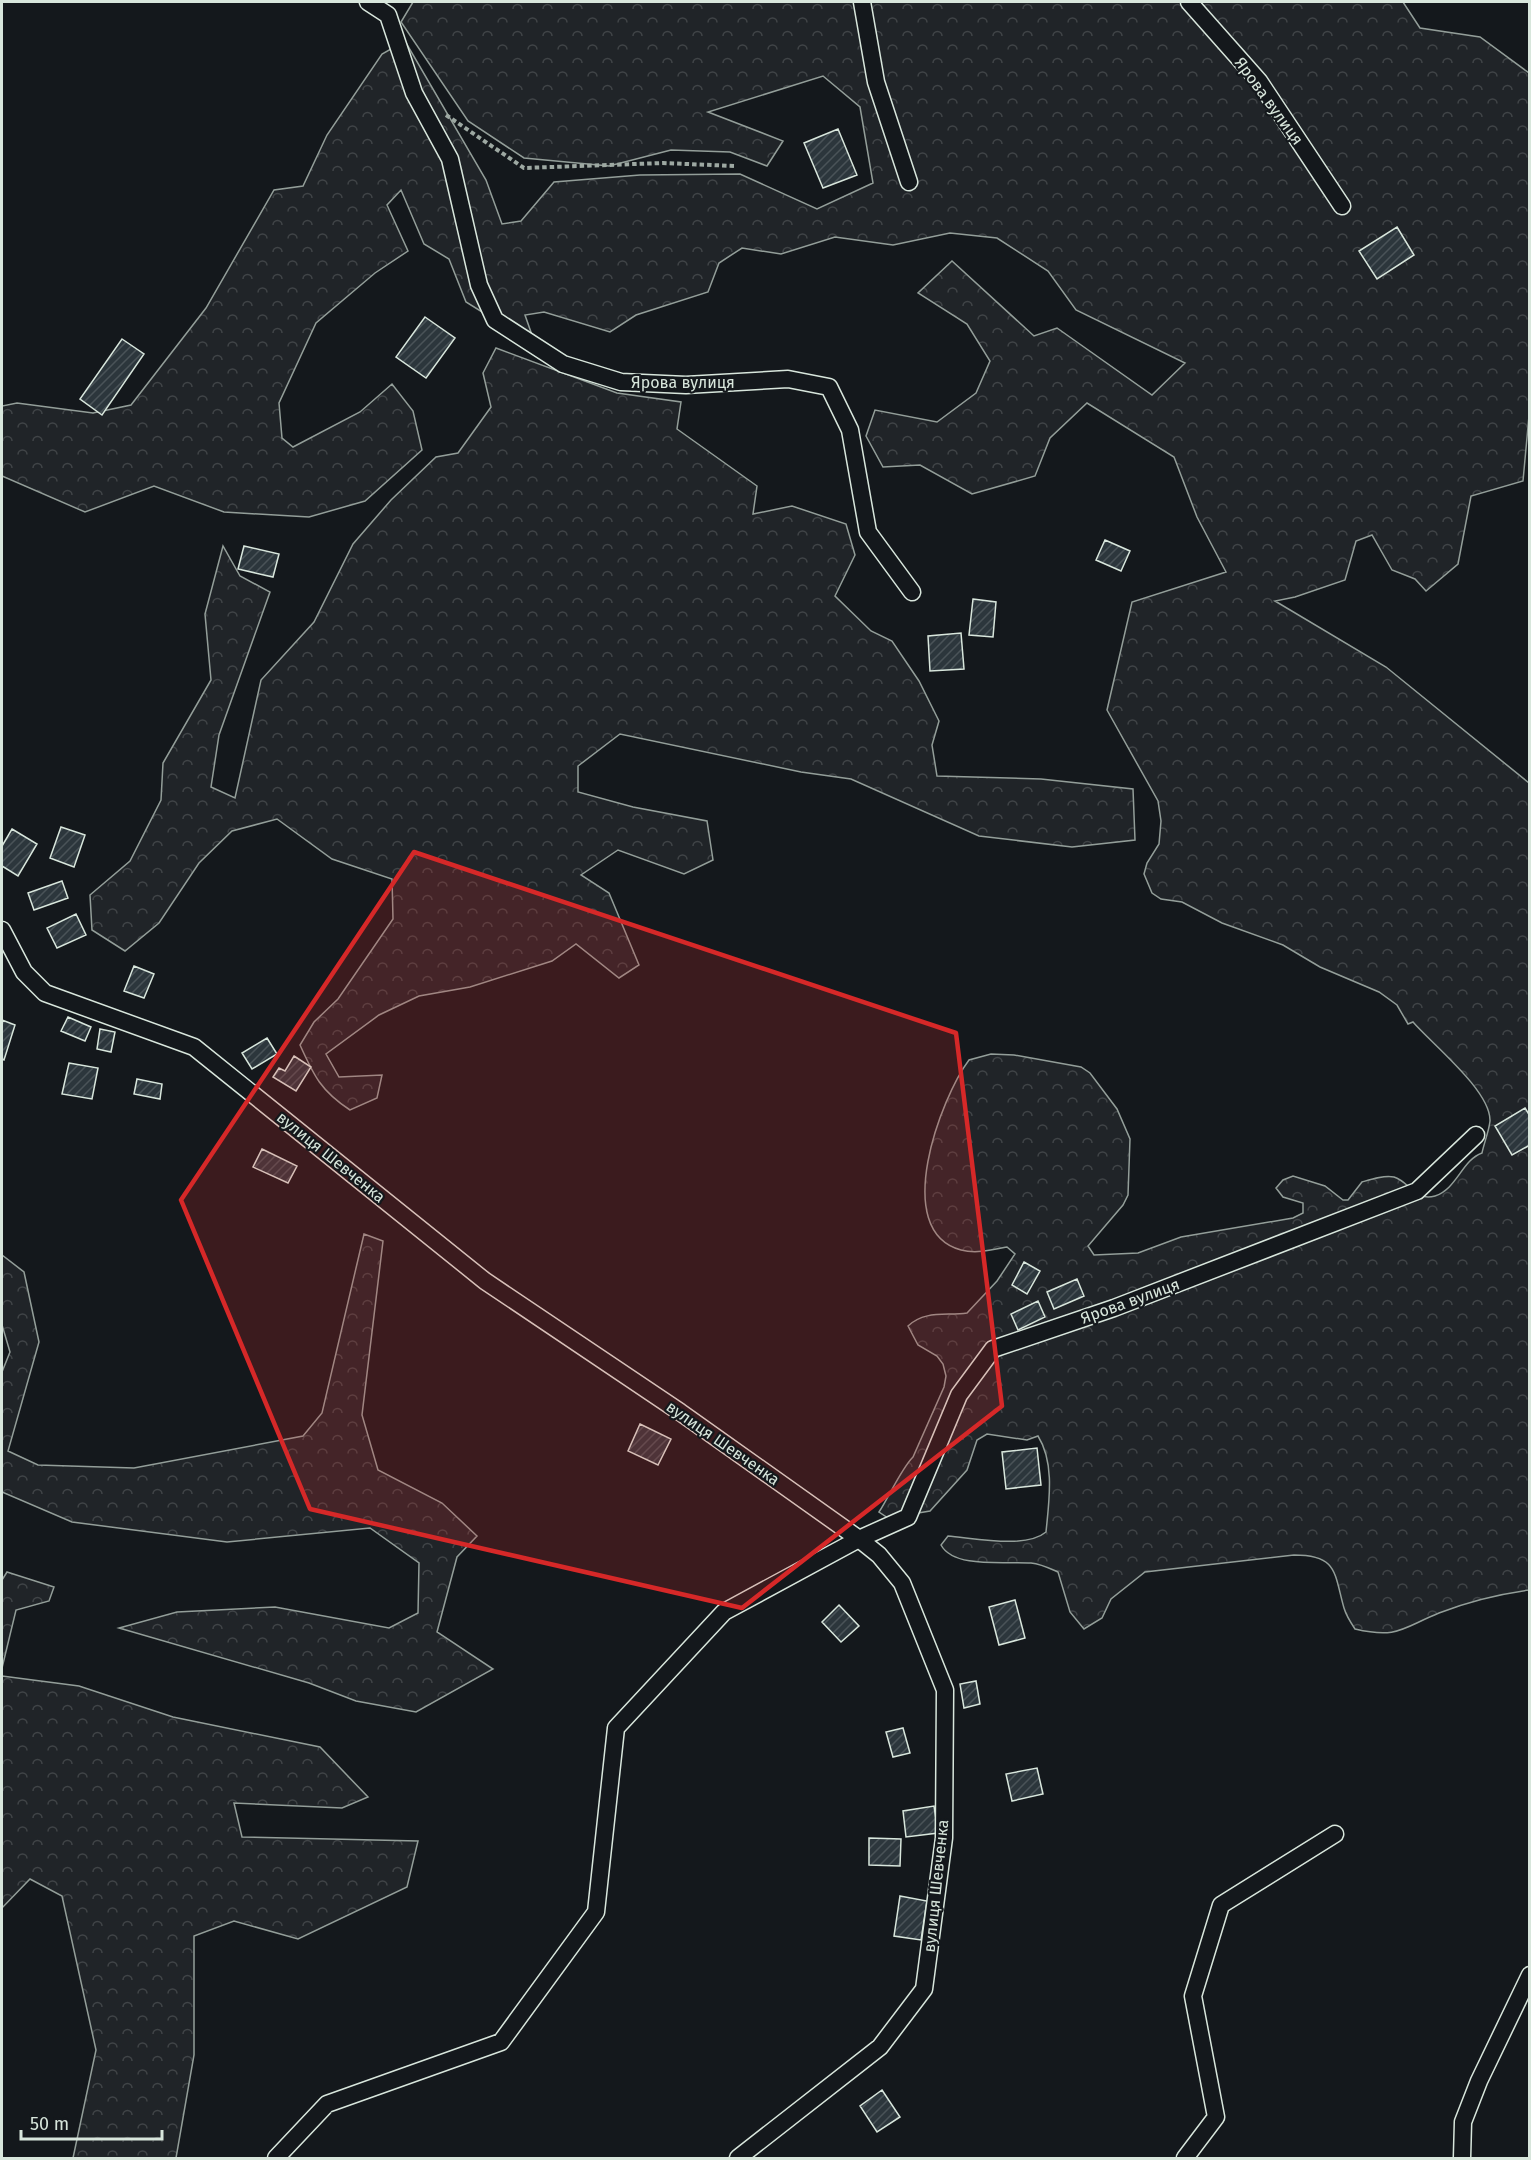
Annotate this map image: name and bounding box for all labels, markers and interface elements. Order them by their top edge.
street label: Ярова вулиця [1231,53,1307,149]
street label: Ярова вулиця [631,373,735,392]
street label: вулиця Шевченка [273,1108,389,1206]
street label: Ярова вулиця [1078,1274,1182,1328]
street label: вулиця Шевченка [663,1397,783,1489]
street label: вулиця Шевченка [920,1818,952,1954]
scale bar [21,2103,162,2141]
text: 50 m [30,2113,69,2135]

